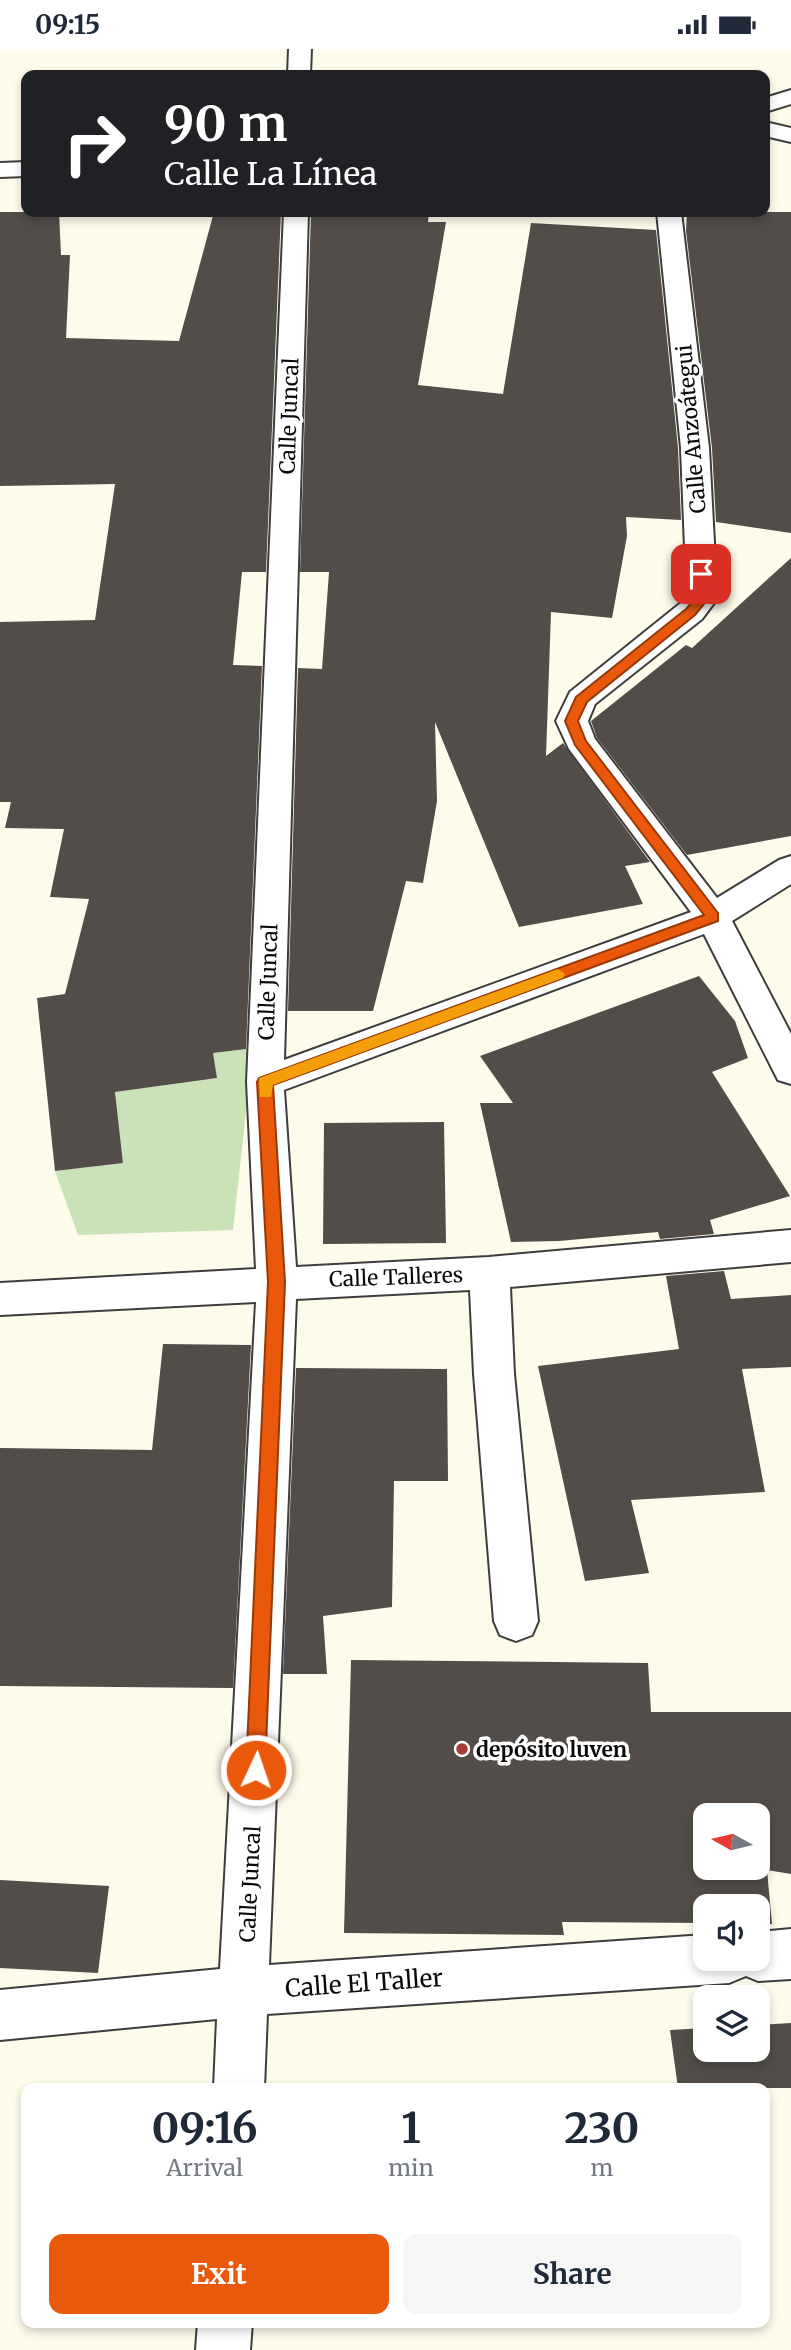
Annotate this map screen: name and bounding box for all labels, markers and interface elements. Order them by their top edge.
text: 09:15 [35,8,100,41]
text: 90 m [164,93,288,154]
icon: right [49,98,140,189]
text: Calle La Línea [164,154,377,194]
street label: Calle Anzoátegui [670,343,712,515]
street label: Calle Juncal [273,357,305,475]
pin [671,544,731,604]
icon: arrive [682,555,720,593]
street label: Calle Juncal [252,923,284,1041]
street label: Calle Talleres [328,1261,464,1293]
position arrow [219,1733,293,1807]
place label: depósito luven [476,1736,627,1763]
marker: depósito luven [454,1741,470,1757]
north arrow [693,1803,770,1879]
map controls [693,1803,770,2062]
street label: Calle Juncal [233,1825,267,1943]
button: sound [693,1894,770,1971]
street label: Calle El Taller [284,1962,444,2004]
button: layers [693,1985,770,2062]
text: 09:16 [152,2102,258,2154]
text: 1 [401,2102,421,2154]
text: 230 [564,2102,639,2154]
text: Arrival [166,2153,243,2182]
text: min [388,2153,434,2182]
text: m [590,2153,613,2182]
button: Exit [49,2234,389,2314]
button: Share [403,2234,742,2314]

